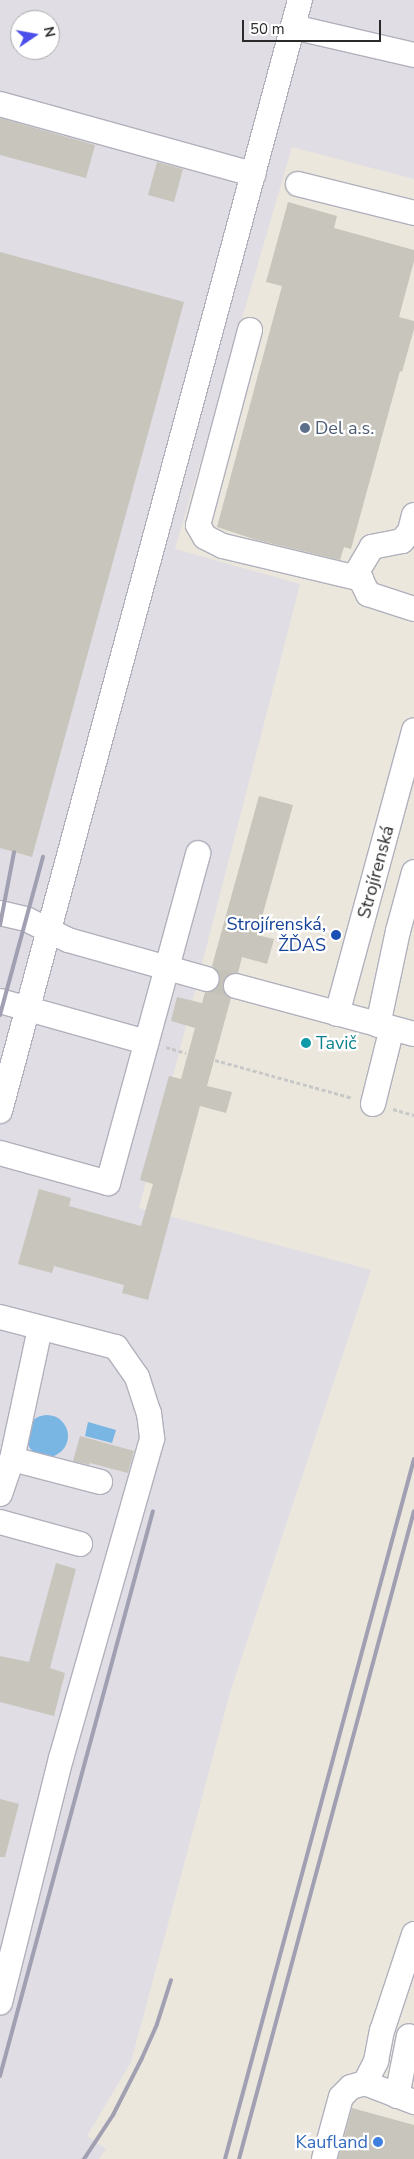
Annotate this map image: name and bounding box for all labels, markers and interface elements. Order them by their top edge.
north arrow [10,10,60,60]
scale bar [244,10,383,42]
text: 50 m [250,19,285,39]
text: N [39,25,60,39]
place label: Del a.s. [315,417,374,439]
marker: Del a.s. [299,422,311,434]
street label: Strojírenská [353,823,399,921]
place label: Strojírenská, ŽĎAS [227,914,326,956]
marker: Strojírenská, ŽĎAS [330,929,342,941]
place label: Tavič [316,1032,357,1054]
marker: Tavič [300,1037,312,1049]
place label: Kaufland [296,2131,368,2153]
marker: Kaufland [372,2136,384,2148]

